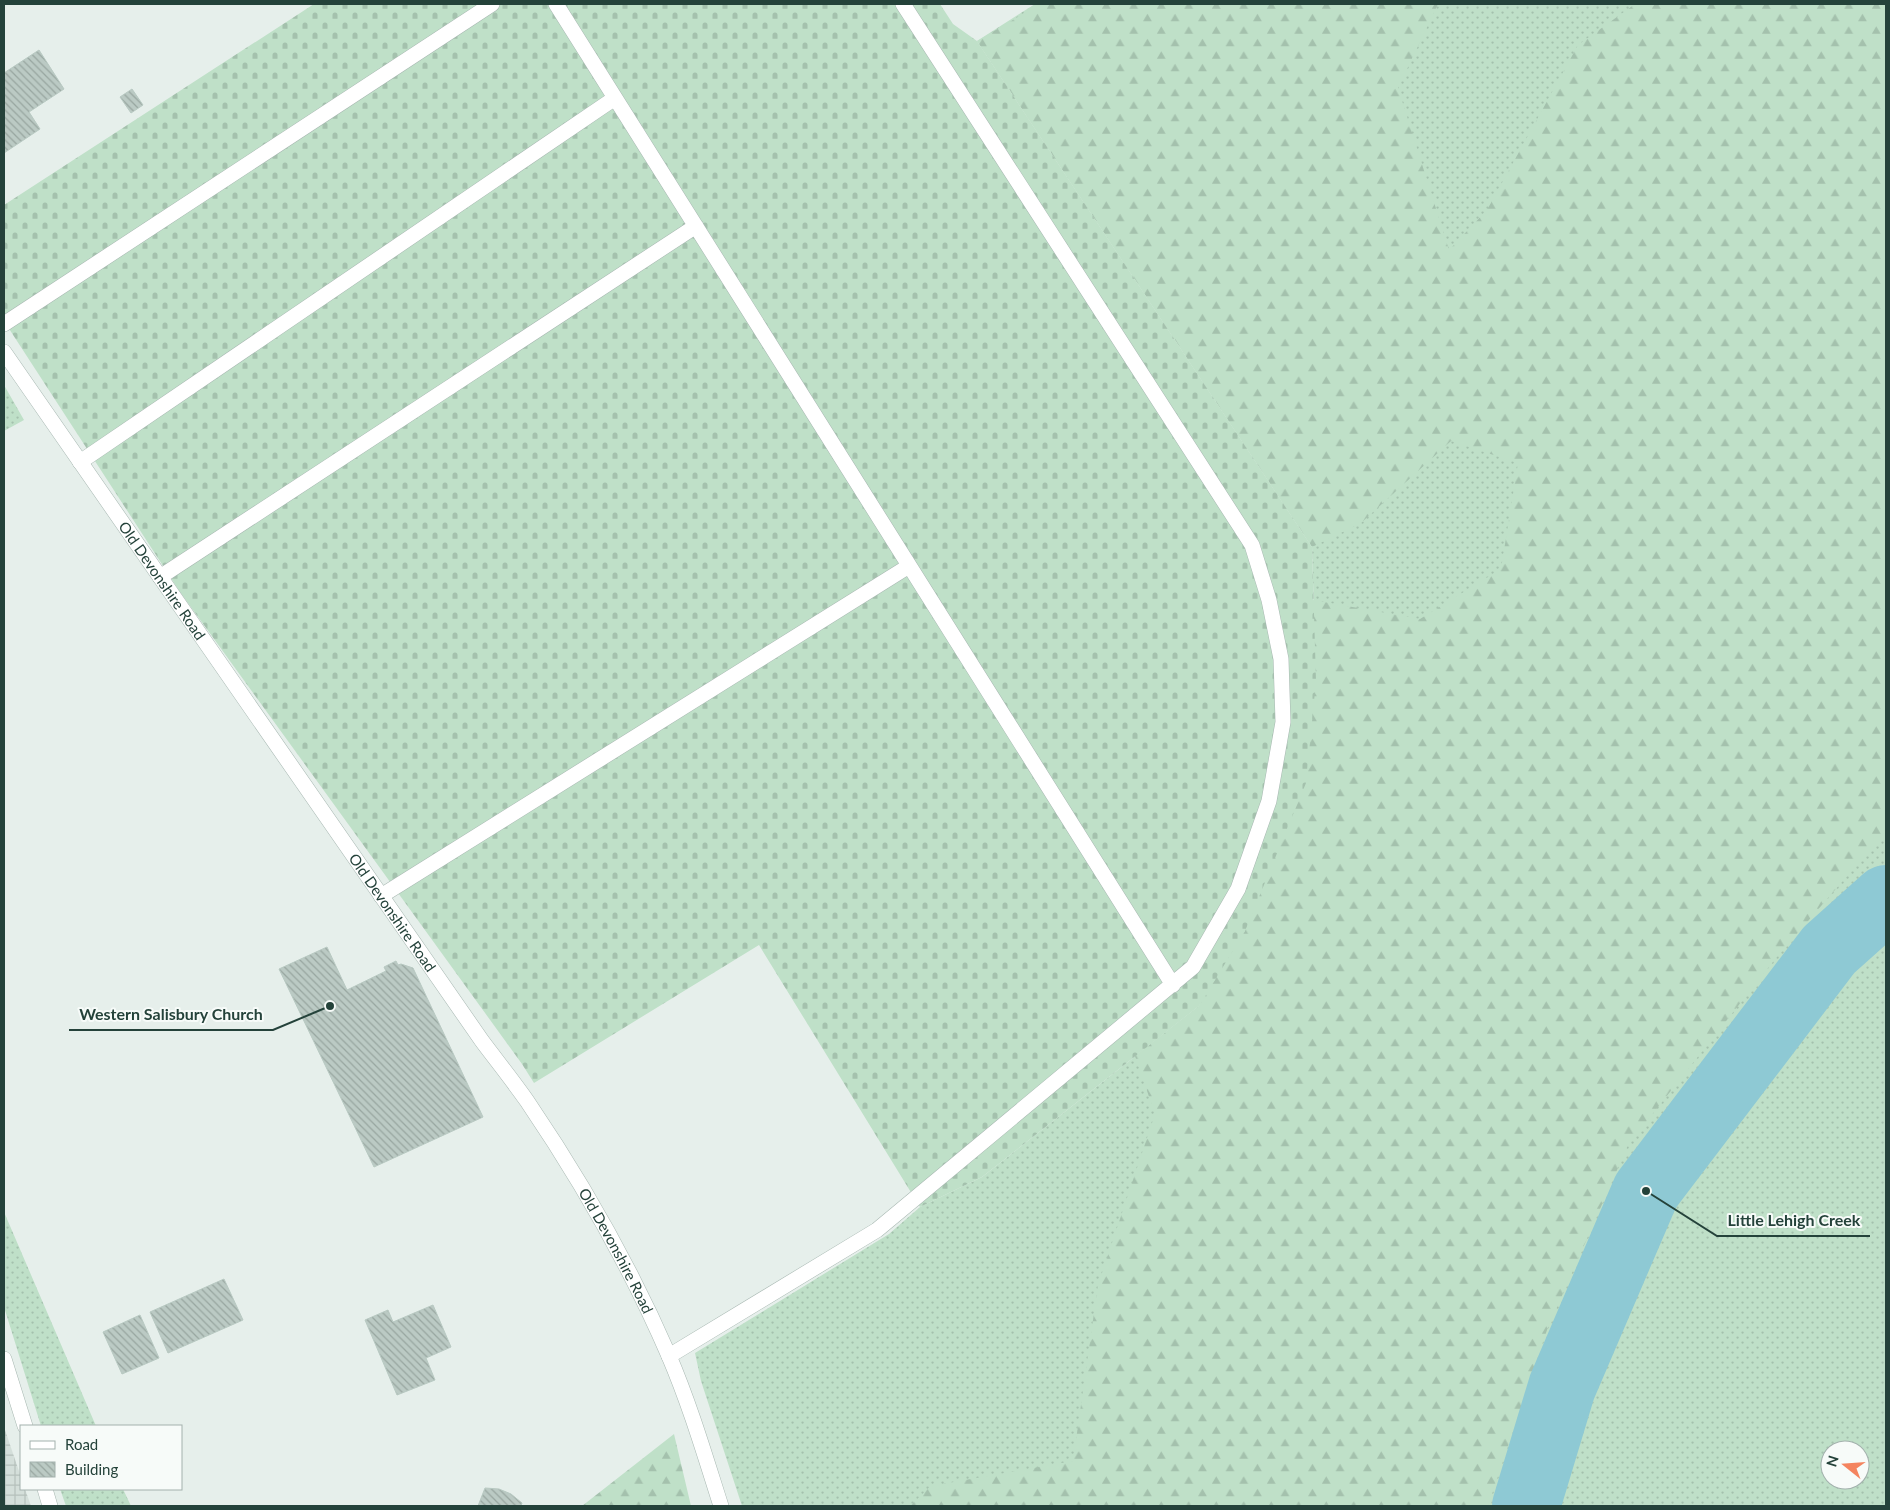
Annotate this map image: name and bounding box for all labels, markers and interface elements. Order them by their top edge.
street label: Old Devonshire Road [115,518,210,643]
street label: Old Devonshire Road [345,850,440,975]
callout: Western Salisbury Church [69,999,273,1030]
text: Western Salisbury Church [79,1004,263,1023]
street label: Old Devonshire Road [575,1185,657,1316]
callout: Little Lehigh Creek [1717,1205,1870,1236]
text: Little Lehigh Creek [1728,1210,1861,1229]
legend [20,1425,182,1490]
text: Road [65,1435,98,1453]
north arrow [1820,1440,1870,1490]
text: N [1822,1453,1842,1469]
text: Building [65,1460,118,1478]

